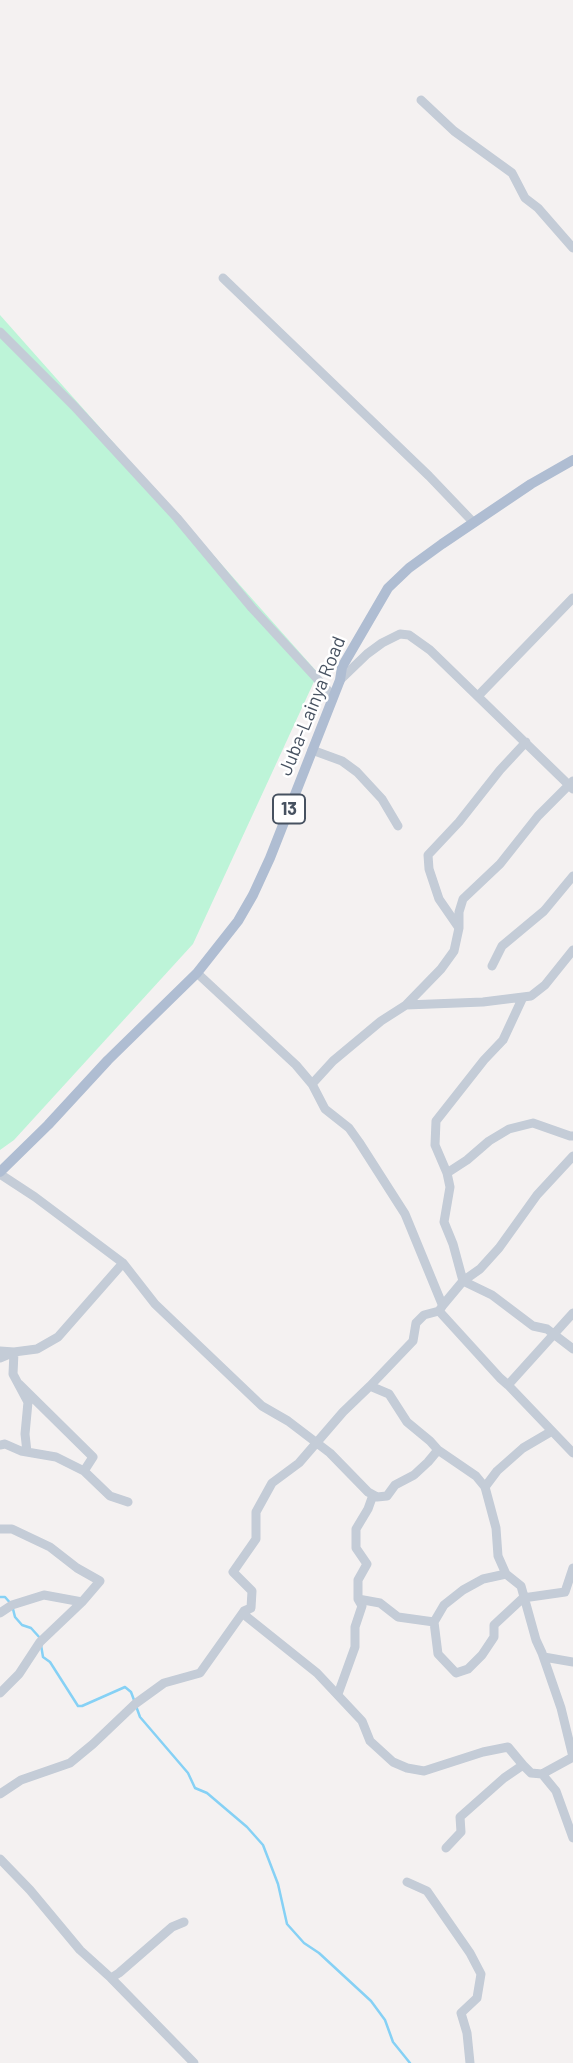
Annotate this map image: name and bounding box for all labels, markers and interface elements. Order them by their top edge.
street label: Juba-Lainya Road [274,633,350,779]
road number: 13 [273,794,305,824]

